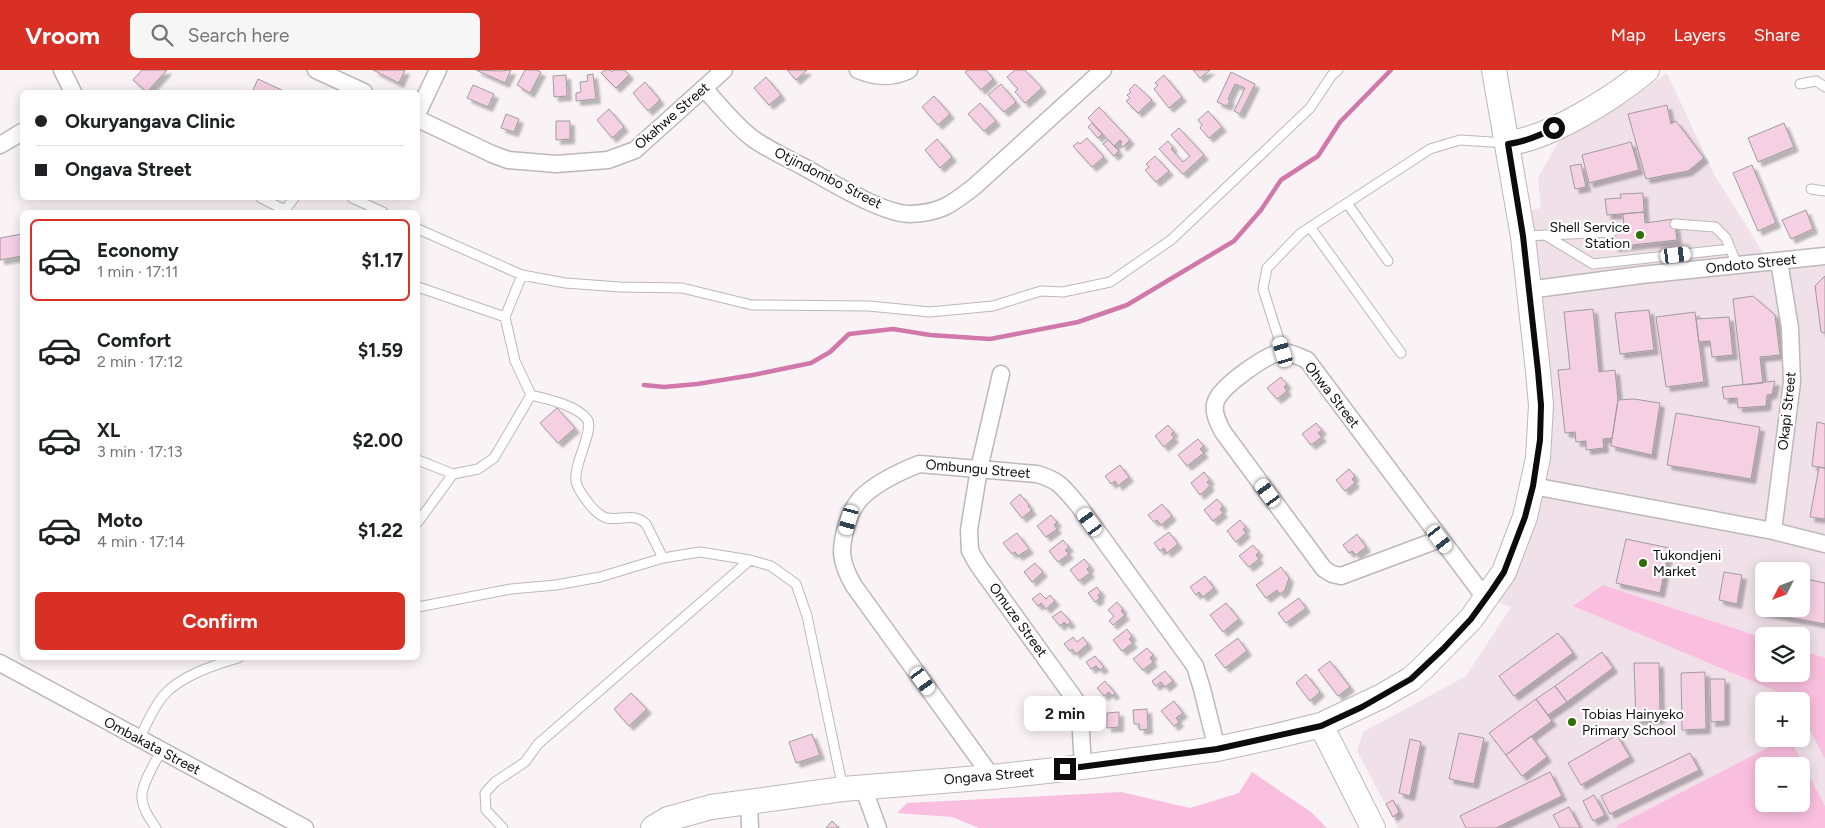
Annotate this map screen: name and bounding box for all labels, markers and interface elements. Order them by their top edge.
search box [130,13,480,58]
text: Vroom [25,21,100,50]
icon: search [148,21,176,49]
text: Search here [188,24,289,47]
text: Map [1611,24,1646,46]
text: Layers [1674,24,1726,46]
text: Share [1754,24,1800,46]
street label: Okahwe Street [631,79,713,153]
text: Okuryangava Clinic [65,110,236,133]
route start [1543,117,1565,139]
street label: Otjindombo Street [771,144,885,212]
text: Ongava Street [65,158,192,181]
place label: Shell Service Station [1550,219,1630,252]
marker: Shell Service Station [1634,229,1646,241]
icon: car [37,238,82,283]
text: Economy [97,239,179,262]
car [1660,246,1691,264]
text: $1.17 [361,249,403,272]
street label: Ondoto Street [1705,251,1797,277]
text: 1 min · 17:11 [97,262,178,281]
icon: car [37,328,82,373]
text: Comfort [97,329,172,352]
car [1271,335,1294,369]
text: $1.59 [358,339,403,362]
text: 2 min · 17:12 [97,352,183,371]
street label: Ohwa Street [1301,359,1363,431]
street label: Okapi Street [1774,371,1800,451]
icon: car [37,418,82,463]
text: XL [97,419,120,442]
text: $2.00 [352,429,403,452]
text: 3 min · 17:13 [97,442,182,461]
street label: Ombungu Street [925,456,1031,482]
car [1253,476,1282,510]
car [837,504,860,536]
car [1075,505,1104,539]
icon: car [37,508,82,553]
text: Moto [97,509,143,532]
text: $1.22 [358,519,403,542]
car [1424,523,1455,555]
text: 4 min · 17:14 [97,532,185,551]
place label: Tukondjeni Market [1653,547,1721,580]
marker: Tukondjeni Market [1637,557,1649,569]
north arrow [1755,562,1810,618]
map controls [1755,562,1810,812]
street label: Omuze Street [985,579,1051,661]
button: Confirm [35,592,405,650]
button: layers [1755,627,1810,682]
car [908,664,937,698]
button: + [1755,692,1810,747]
callout: 2 min [1024,696,1106,732]
text: 2 min [1045,704,1085,723]
place label: Tobias Hainyeko Primary School [1582,706,1684,739]
street label: Ombakata Street [101,713,203,779]
marker: Tobias Hainyeko Primary School [1566,716,1578,728]
button: − [1755,757,1810,812]
route end [1054,758,1076,780]
street label: Ongava Street [943,764,1035,788]

